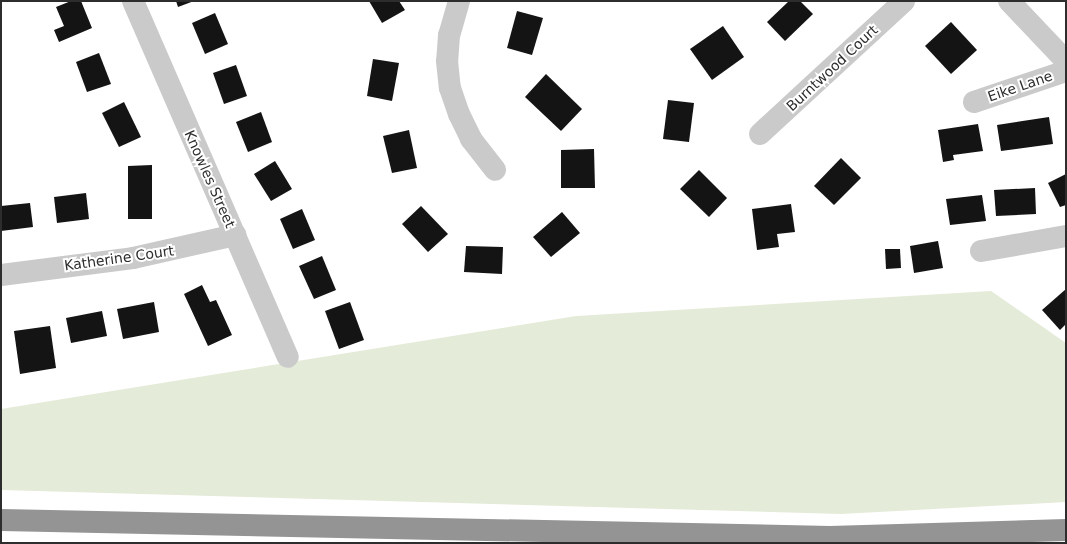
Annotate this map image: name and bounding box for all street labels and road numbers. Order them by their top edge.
street label: Burntwood Court [783,21,881,115]
street label: Eike Lane [985,67,1055,105]
street label: Knowles Street [181,128,239,230]
street label: Katherine Court [63,242,175,274]

